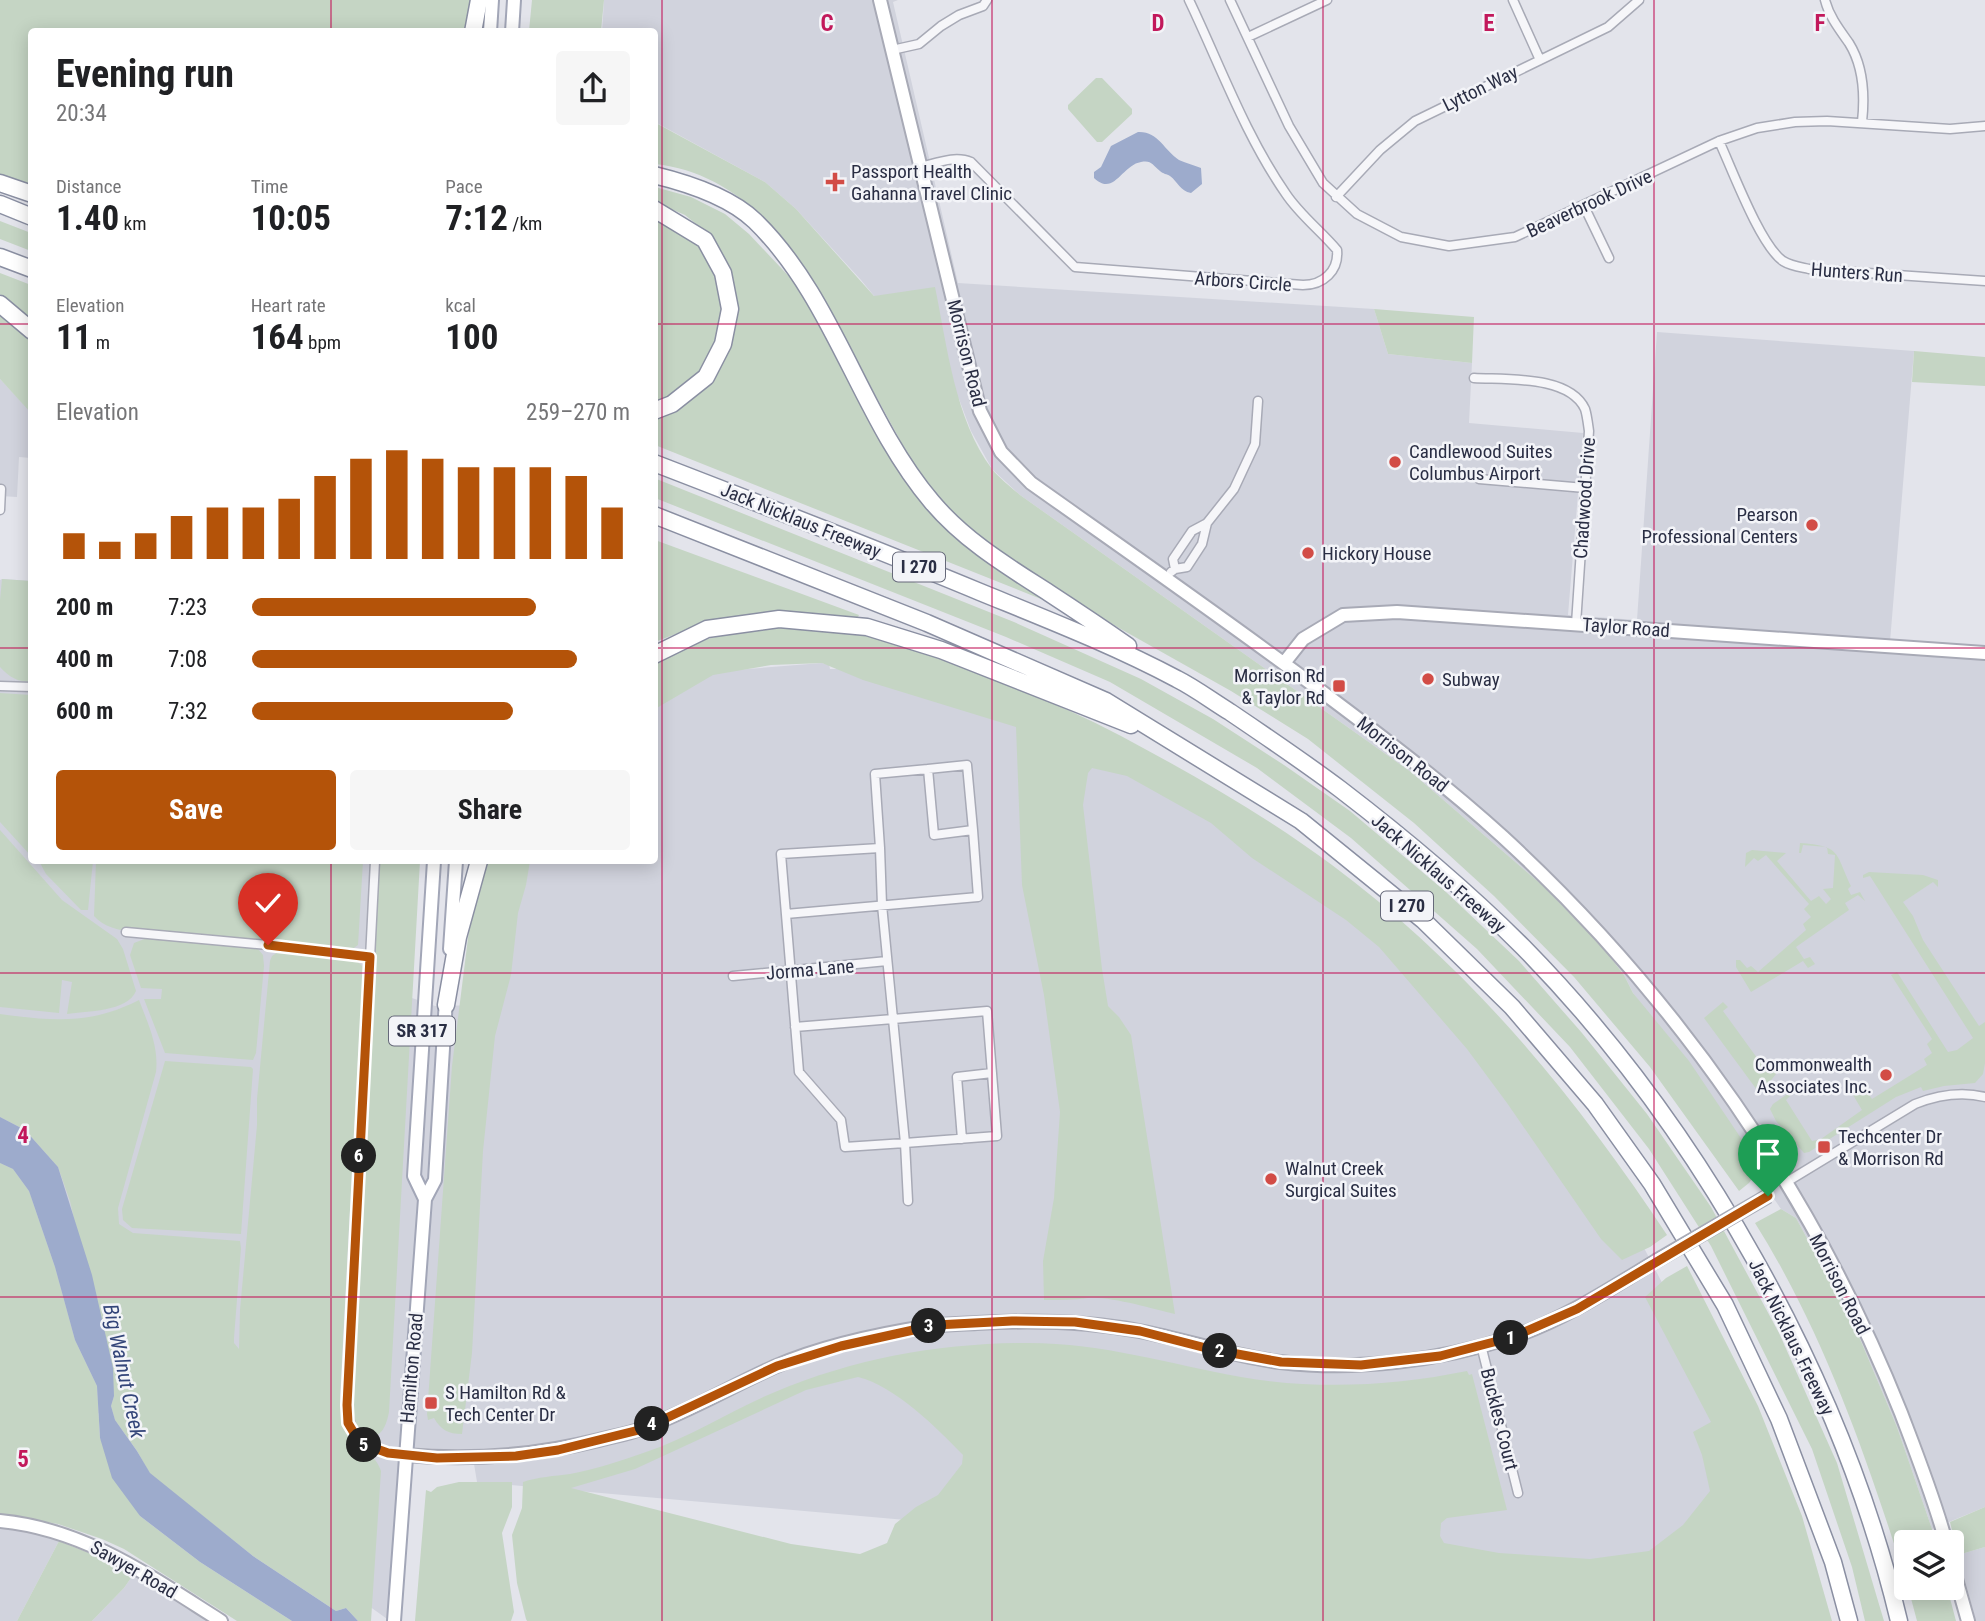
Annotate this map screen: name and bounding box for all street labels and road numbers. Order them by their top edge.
street label: Lytton Way [1439,60,1522,117]
street label: Beaverbrook Drive [1523,164,1656,243]
street label: Hunters Run [1810,258,1904,287]
street label: Arbors Circle [1194,267,1292,296]
street label: Morrison Road [942,297,991,409]
street label: Chadwood Drive [1569,436,1600,559]
street label: Jack Nicklaus Freeway [717,478,884,563]
road number: I 270 [893,552,945,582]
street label: Taylor Road [1581,613,1671,642]
street label: Morrison Road [1352,712,1453,797]
street label: Jack Nicklaus Freeway [1367,809,1511,938]
road number: I 270 [1381,891,1433,920]
street label: Jorma Lane [765,954,855,985]
road number: SR 317 [389,1016,455,1046]
street label: Morrison Road [1804,1230,1875,1338]
street label: Jack Nicklaus Freeway [1744,1255,1839,1419]
street label: Hamilton Road [395,1312,428,1424]
street label: Buckles Court [1476,1366,1523,1473]
street label: Sawyer Road [86,1535,181,1603]

